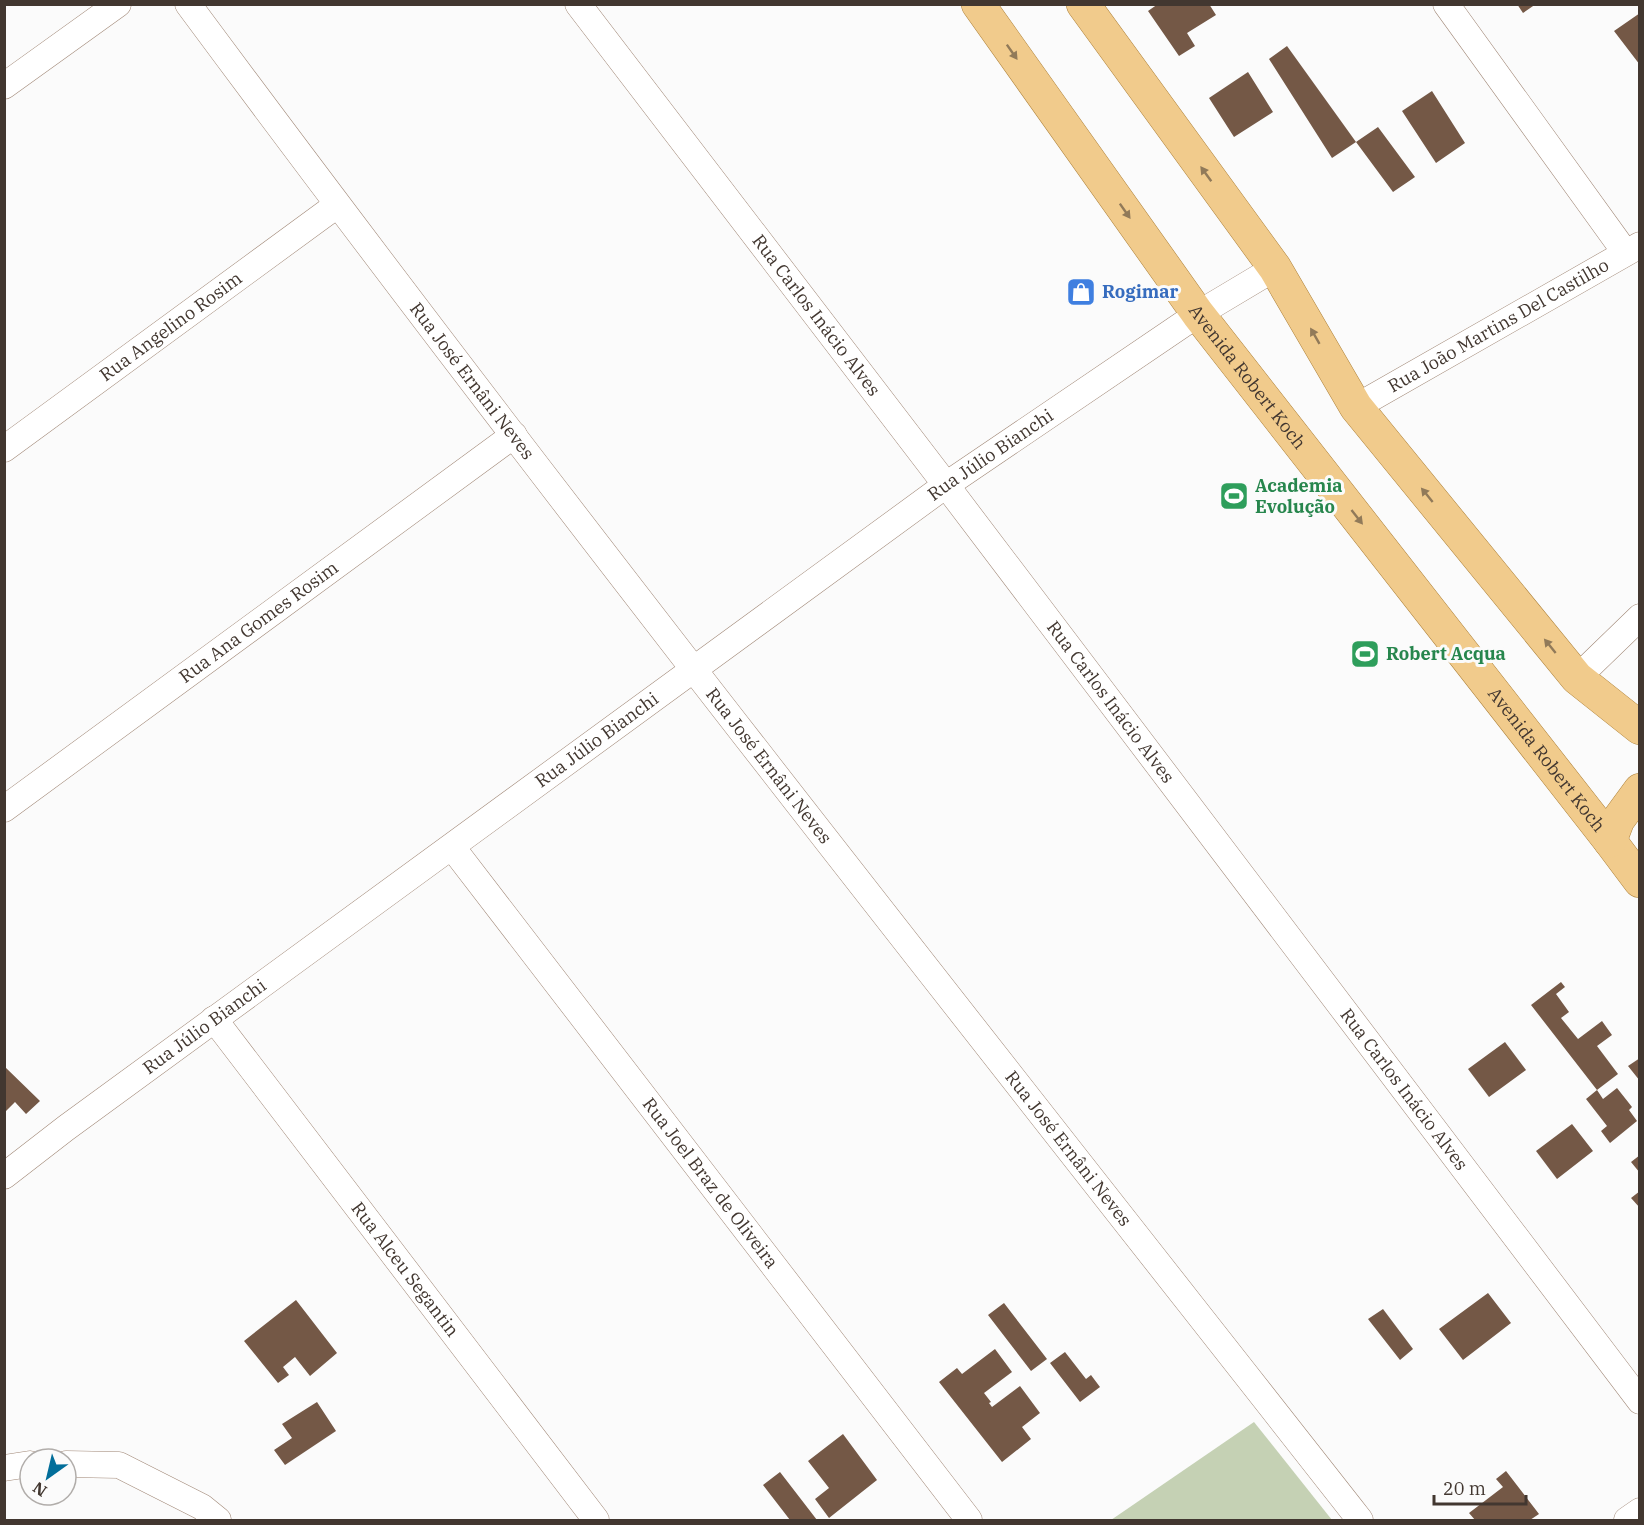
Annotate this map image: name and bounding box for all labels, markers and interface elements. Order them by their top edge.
one-way arrow [1006,44,1018,60]
one-way arrow [1200,167,1212,183]
one-way arrow [1119,203,1131,219]
street label: Rua Carlos Inácio Alves [747,230,886,400]
street label: Rua João Martins Del Castilho [1384,253,1613,397]
street label: Rua Angelino Rosim [95,266,246,386]
shop icon: Rogimar [1065,276,1097,308]
place label: Rogimar [1102,280,1178,303]
street label: Rua José Ernâni Neves [405,298,540,464]
street label: Avenida Robert Koch [1184,300,1311,454]
one-way arrow [1309,328,1320,344]
street label: Rua Júlio Bianchi [923,403,1058,506]
place label: Academia Evolução [1255,474,1343,518]
sports icon: Academia Evolução [1218,480,1250,512]
one-way arrow [1422,487,1434,502]
one-way arrow [1350,509,1363,525]
street label: Rua Ana Gomes Rosim [174,556,343,688]
street label: Rua Carlos Inácio Alves [1042,616,1180,787]
sports icon: Robert Acqua [1349,638,1381,670]
one-way arrow [1544,638,1557,654]
place label: Robert Acqua [1386,642,1506,665]
street label: Avenida Robert Koch [1483,682,1611,837]
street label: Rua José Ernâni Neves [701,683,837,848]
street label: Rua Júlio Bianchi [530,687,663,792]
street label: Rua Júlio Bianchi [138,973,271,1079]
street label: Rua Carlos Inácio Alves [1336,1004,1473,1175]
street label: Rua José Ernâni Neves [1000,1066,1137,1231]
street label: Rua Joel Braz de Oliveira [638,1093,784,1273]
street label: Rua Alceu Segantin [347,1197,464,1341]
north arrow [18,1447,78,1507]
scale bar [1434,1468,1526,1506]
text: 20 m [1443,1477,1486,1500]
text: N [29,1478,50,1501]

